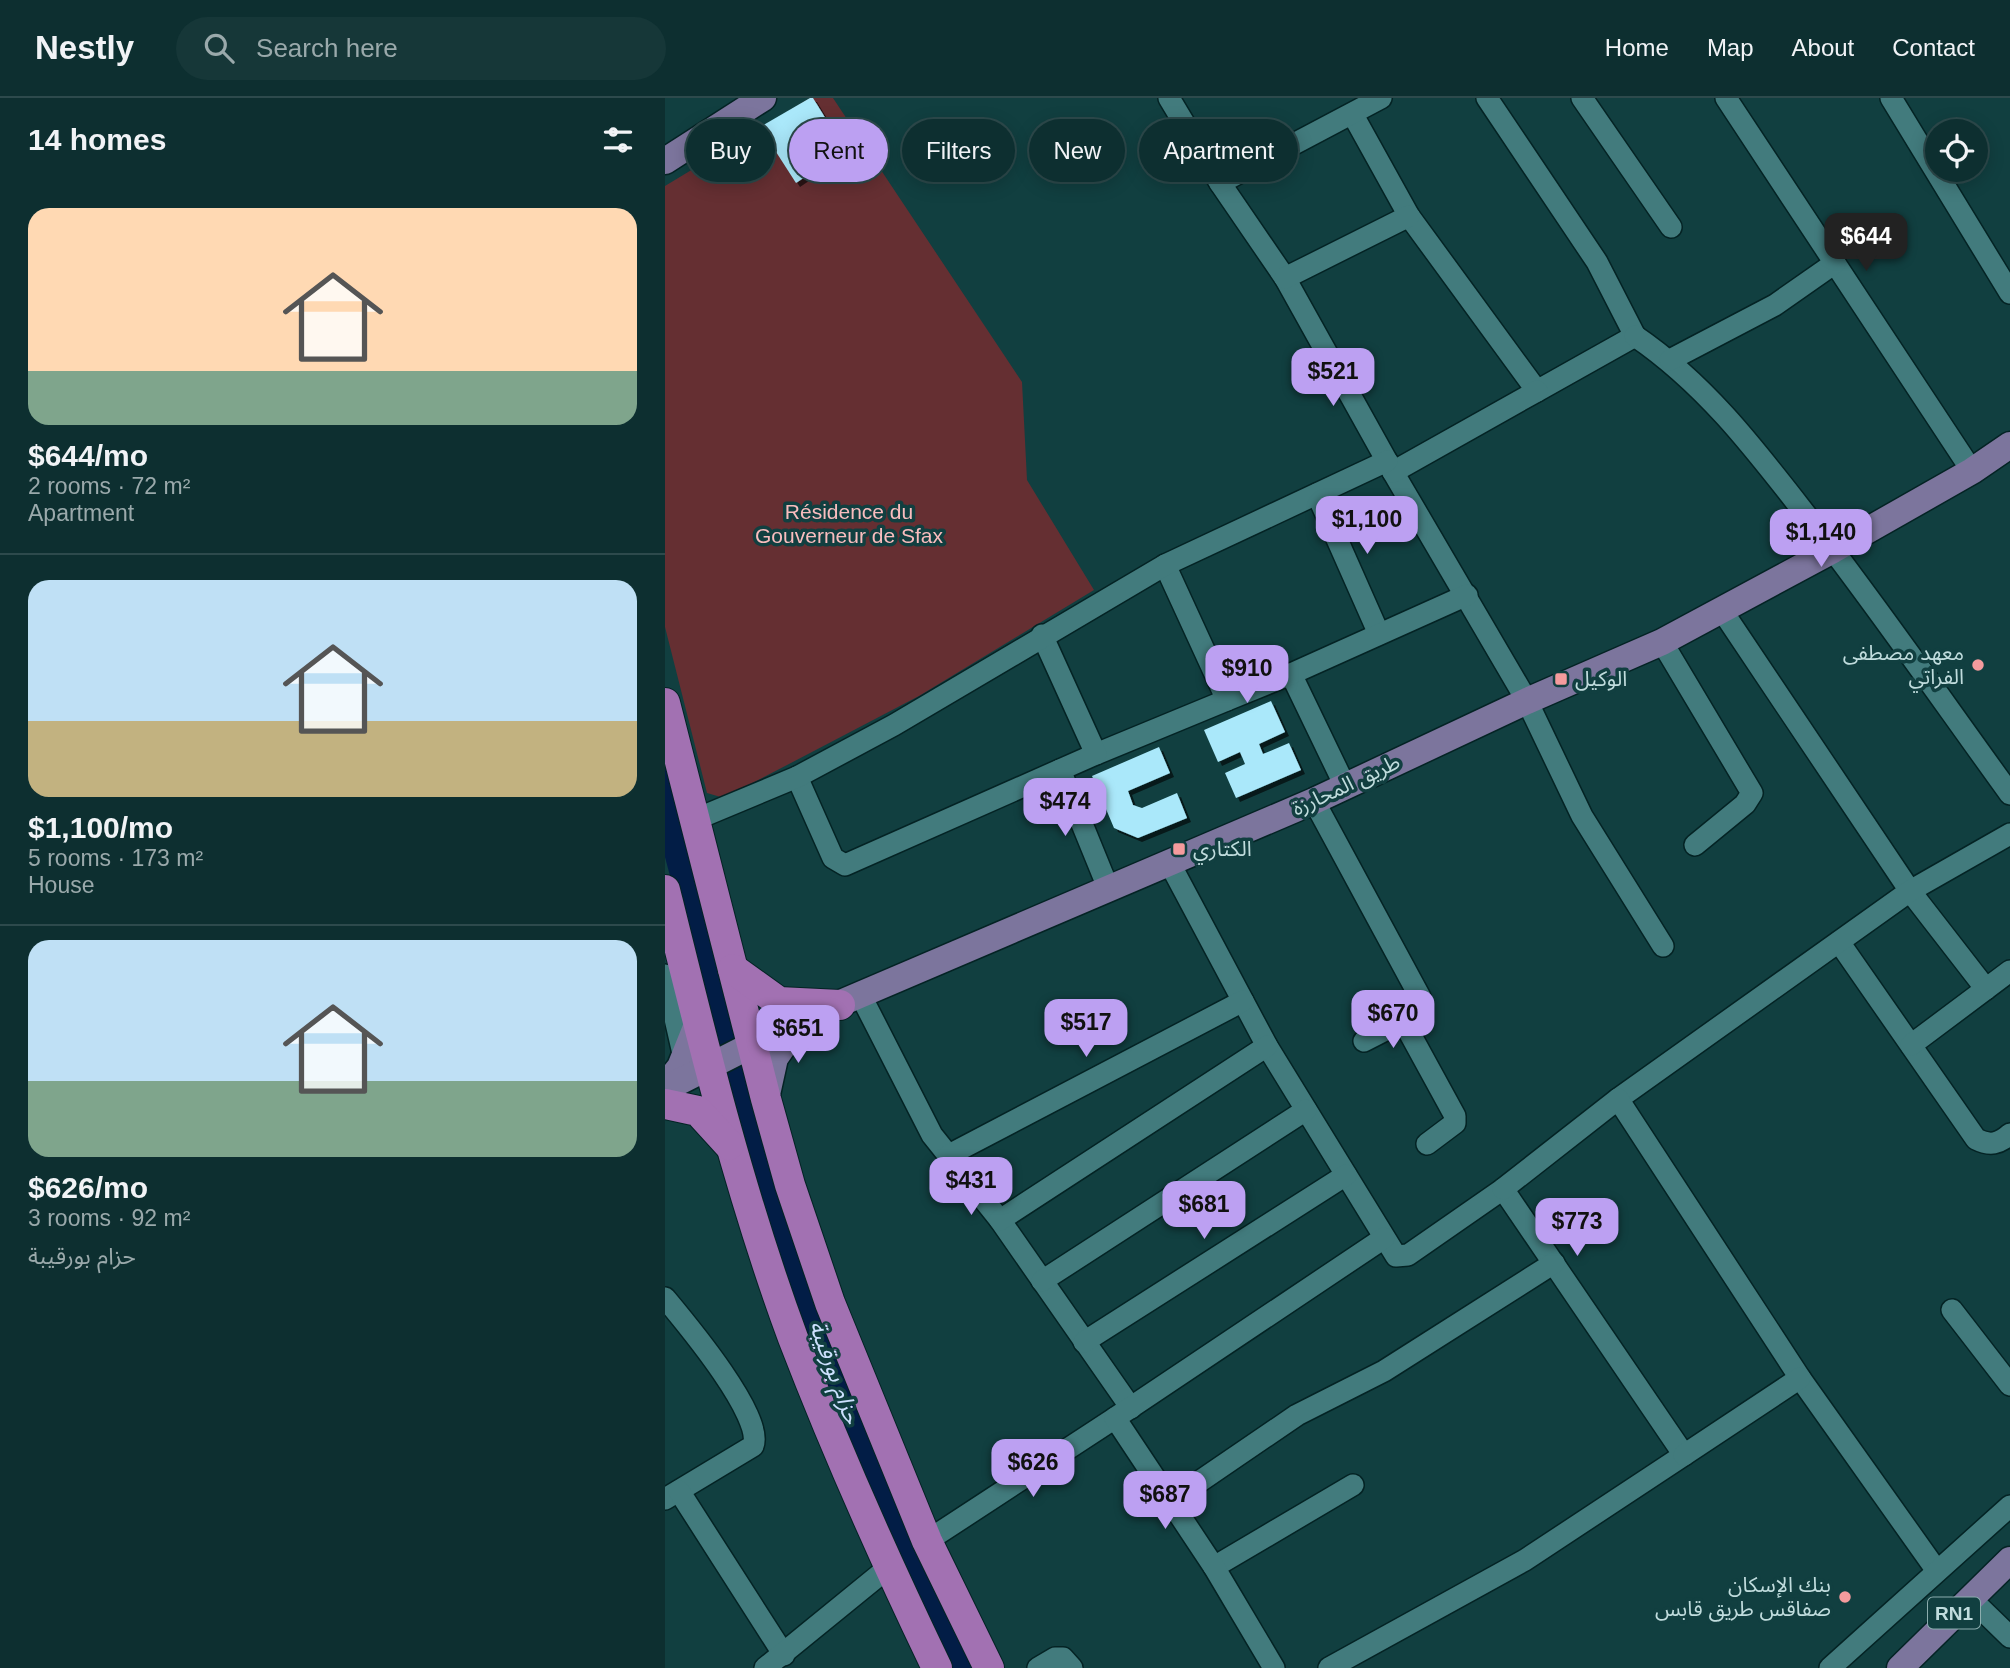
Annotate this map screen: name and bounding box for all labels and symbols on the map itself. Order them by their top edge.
pin: $644 [1825,214,1907,273]
pin: $521 [1292,348,1374,408]
pin: $1,100 [1310,496,1424,556]
park label: Résidence du Gouverneur de Sfax [755,500,943,547]
pin: $1,140 [1764,510,1878,569]
place label: معهد مصطفى الفراتي [1843,641,1964,693]
pin: $910 [1206,646,1288,705]
marker: معهد مصطفى الفراتي [1970,657,1986,673]
place label: الوكيل [1575,667,1627,691]
marker: الوكيل [1553,671,1569,687]
street label: طريق المحارزة [1288,750,1404,821]
pin: $474 [1024,778,1106,838]
place label: الكتاري [1193,837,1252,865]
marker: الكتاري [1171,841,1187,857]
pin: $670 [1352,990,1434,1050]
pin: $517 [1045,1000,1127,1059]
pin: $651 [757,1006,839,1065]
pin: $431 [930,1158,1012,1217]
pin: $681 [1163,1182,1245,1241]
pin: $773 [1536,1198,1618,1258]
water label: حزام بورقيبة [800,1317,866,1429]
pin: $626 [992,1440,1074,1499]
pin: $687 [1124,1472,1206,1531]
place label: بنك الإسكان صفاقس طريق قابس [1655,1573,1831,1622]
marker: بنك الإسكان صفاقس طريق قابس [1837,1589,1853,1605]
road number: RN1 [1928,1597,1980,1628]

